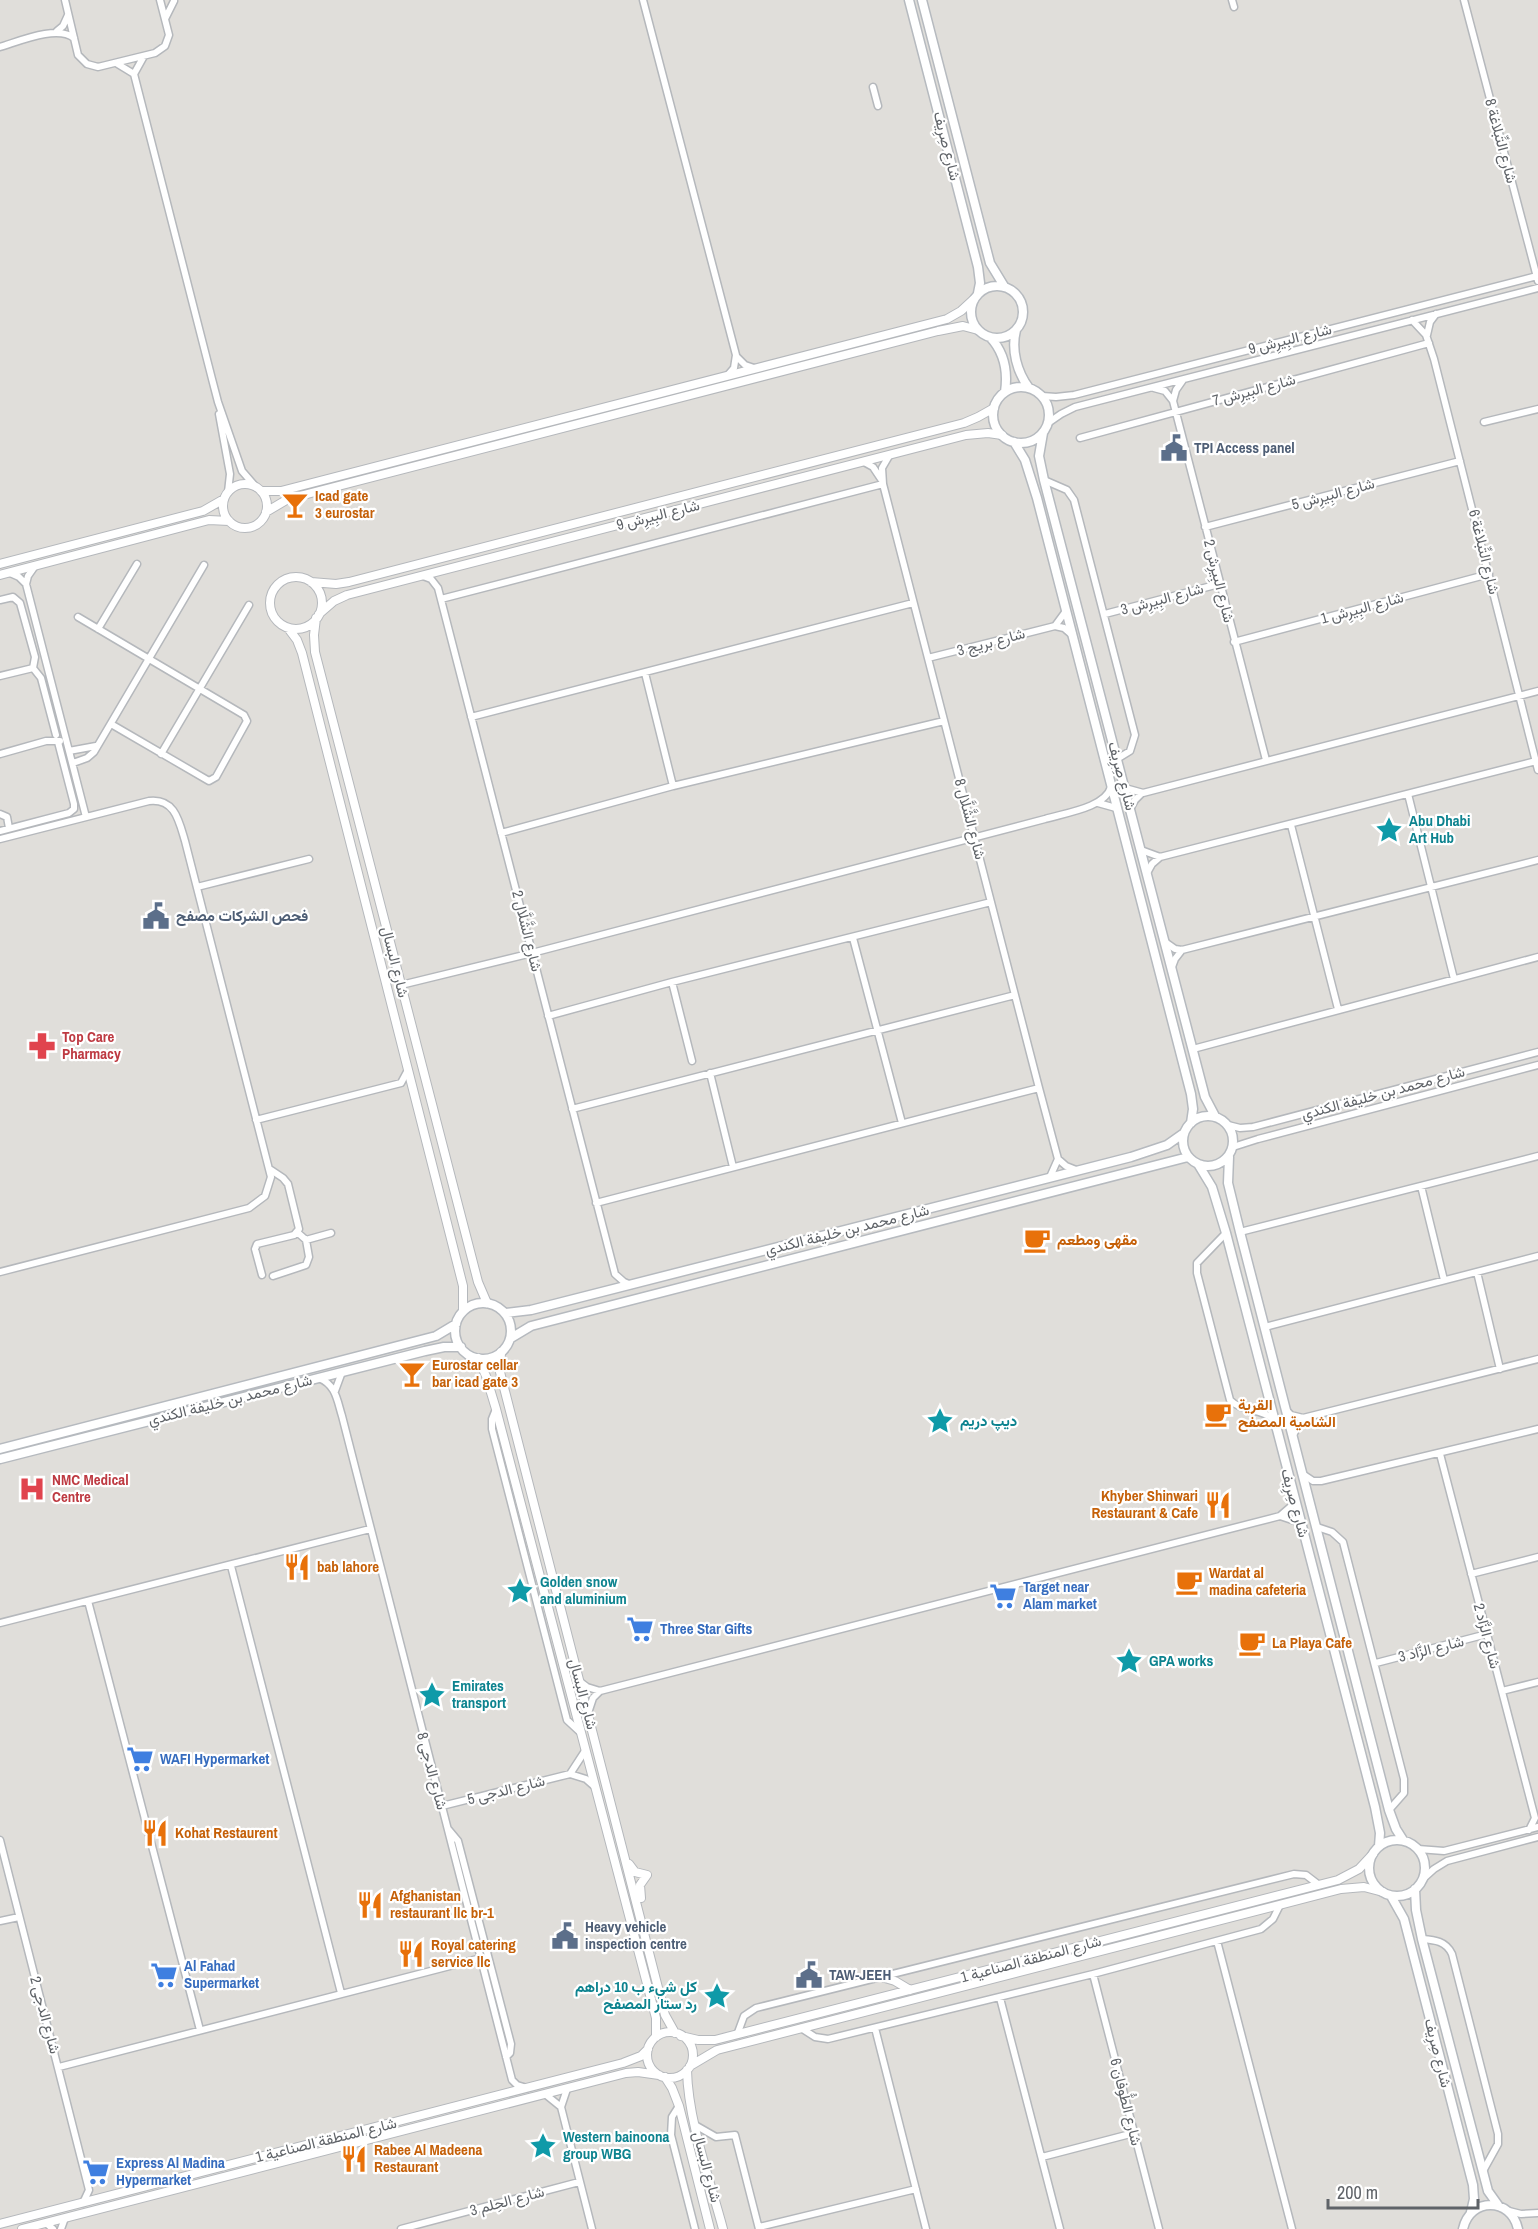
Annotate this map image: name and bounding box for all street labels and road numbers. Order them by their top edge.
street label: شارع التِّبلاغة 8 [1479,96,1523,186]
street label: شارع صِرِيف [927,109,966,183]
street label: شارع البِيرِش 9 [1246,318,1334,361]
street label: شارع البِيرِش 7 [1210,368,1298,412]
street label: شارع البِيرِش 5 [1289,472,1377,516]
street label: شارع البِيرِش 9 [614,494,702,537]
street label: شارع التِّبلاغة 6 [1463,507,1505,597]
street label: شارع البِيرِش 2 [1197,537,1240,625]
street label: شارع البِيرِش 3 [1118,577,1206,621]
street label: شارع البِيرِش 1 [1318,586,1406,630]
street label: شارع بريج 3 [954,622,1028,662]
street label: شارع صِرِيف [1102,739,1142,813]
street label: شارع الشَّلَّال 8 [949,776,991,862]
street label: شارع الشَّلَّال 2 [506,888,548,974]
street label: شارع البسال [376,924,415,1000]
street label: شارع محمد بن خليفة الكندي [1299,1061,1468,1127]
street label: شارع محمد بن خليفة الكندي [763,1199,932,1263]
street label: شارع محمد بن خليفة الكندي [146,1369,315,1433]
street label: شارع صِرِيف [1275,1466,1315,1540]
street label: شارع الزَّاد 2 [1468,1601,1506,1671]
street label: شارع الزَّاد 3 [1396,1630,1466,1668]
street label: شارع البسال [563,1656,603,1732]
street label: شارع الدجى 8 [411,1730,453,1812]
street label: شارع الدجى 5 [465,1770,547,1810]
street label: شارع المنطقة الصناعية 1 [958,1930,1104,1988]
street label: شارع الدجى 2 [24,1974,66,2056]
street label: شارع صِرِيف [1418,2016,1457,2090]
street label: شارع الطُّوفان 6 [1105,2055,1150,2148]
street label: شارع المنطقة الصناعية 1 [253,2112,399,2168]
street label: شارع البسال [687,2129,727,2205]
street label: شارع الحِلم 3 [467,2180,547,2221]

